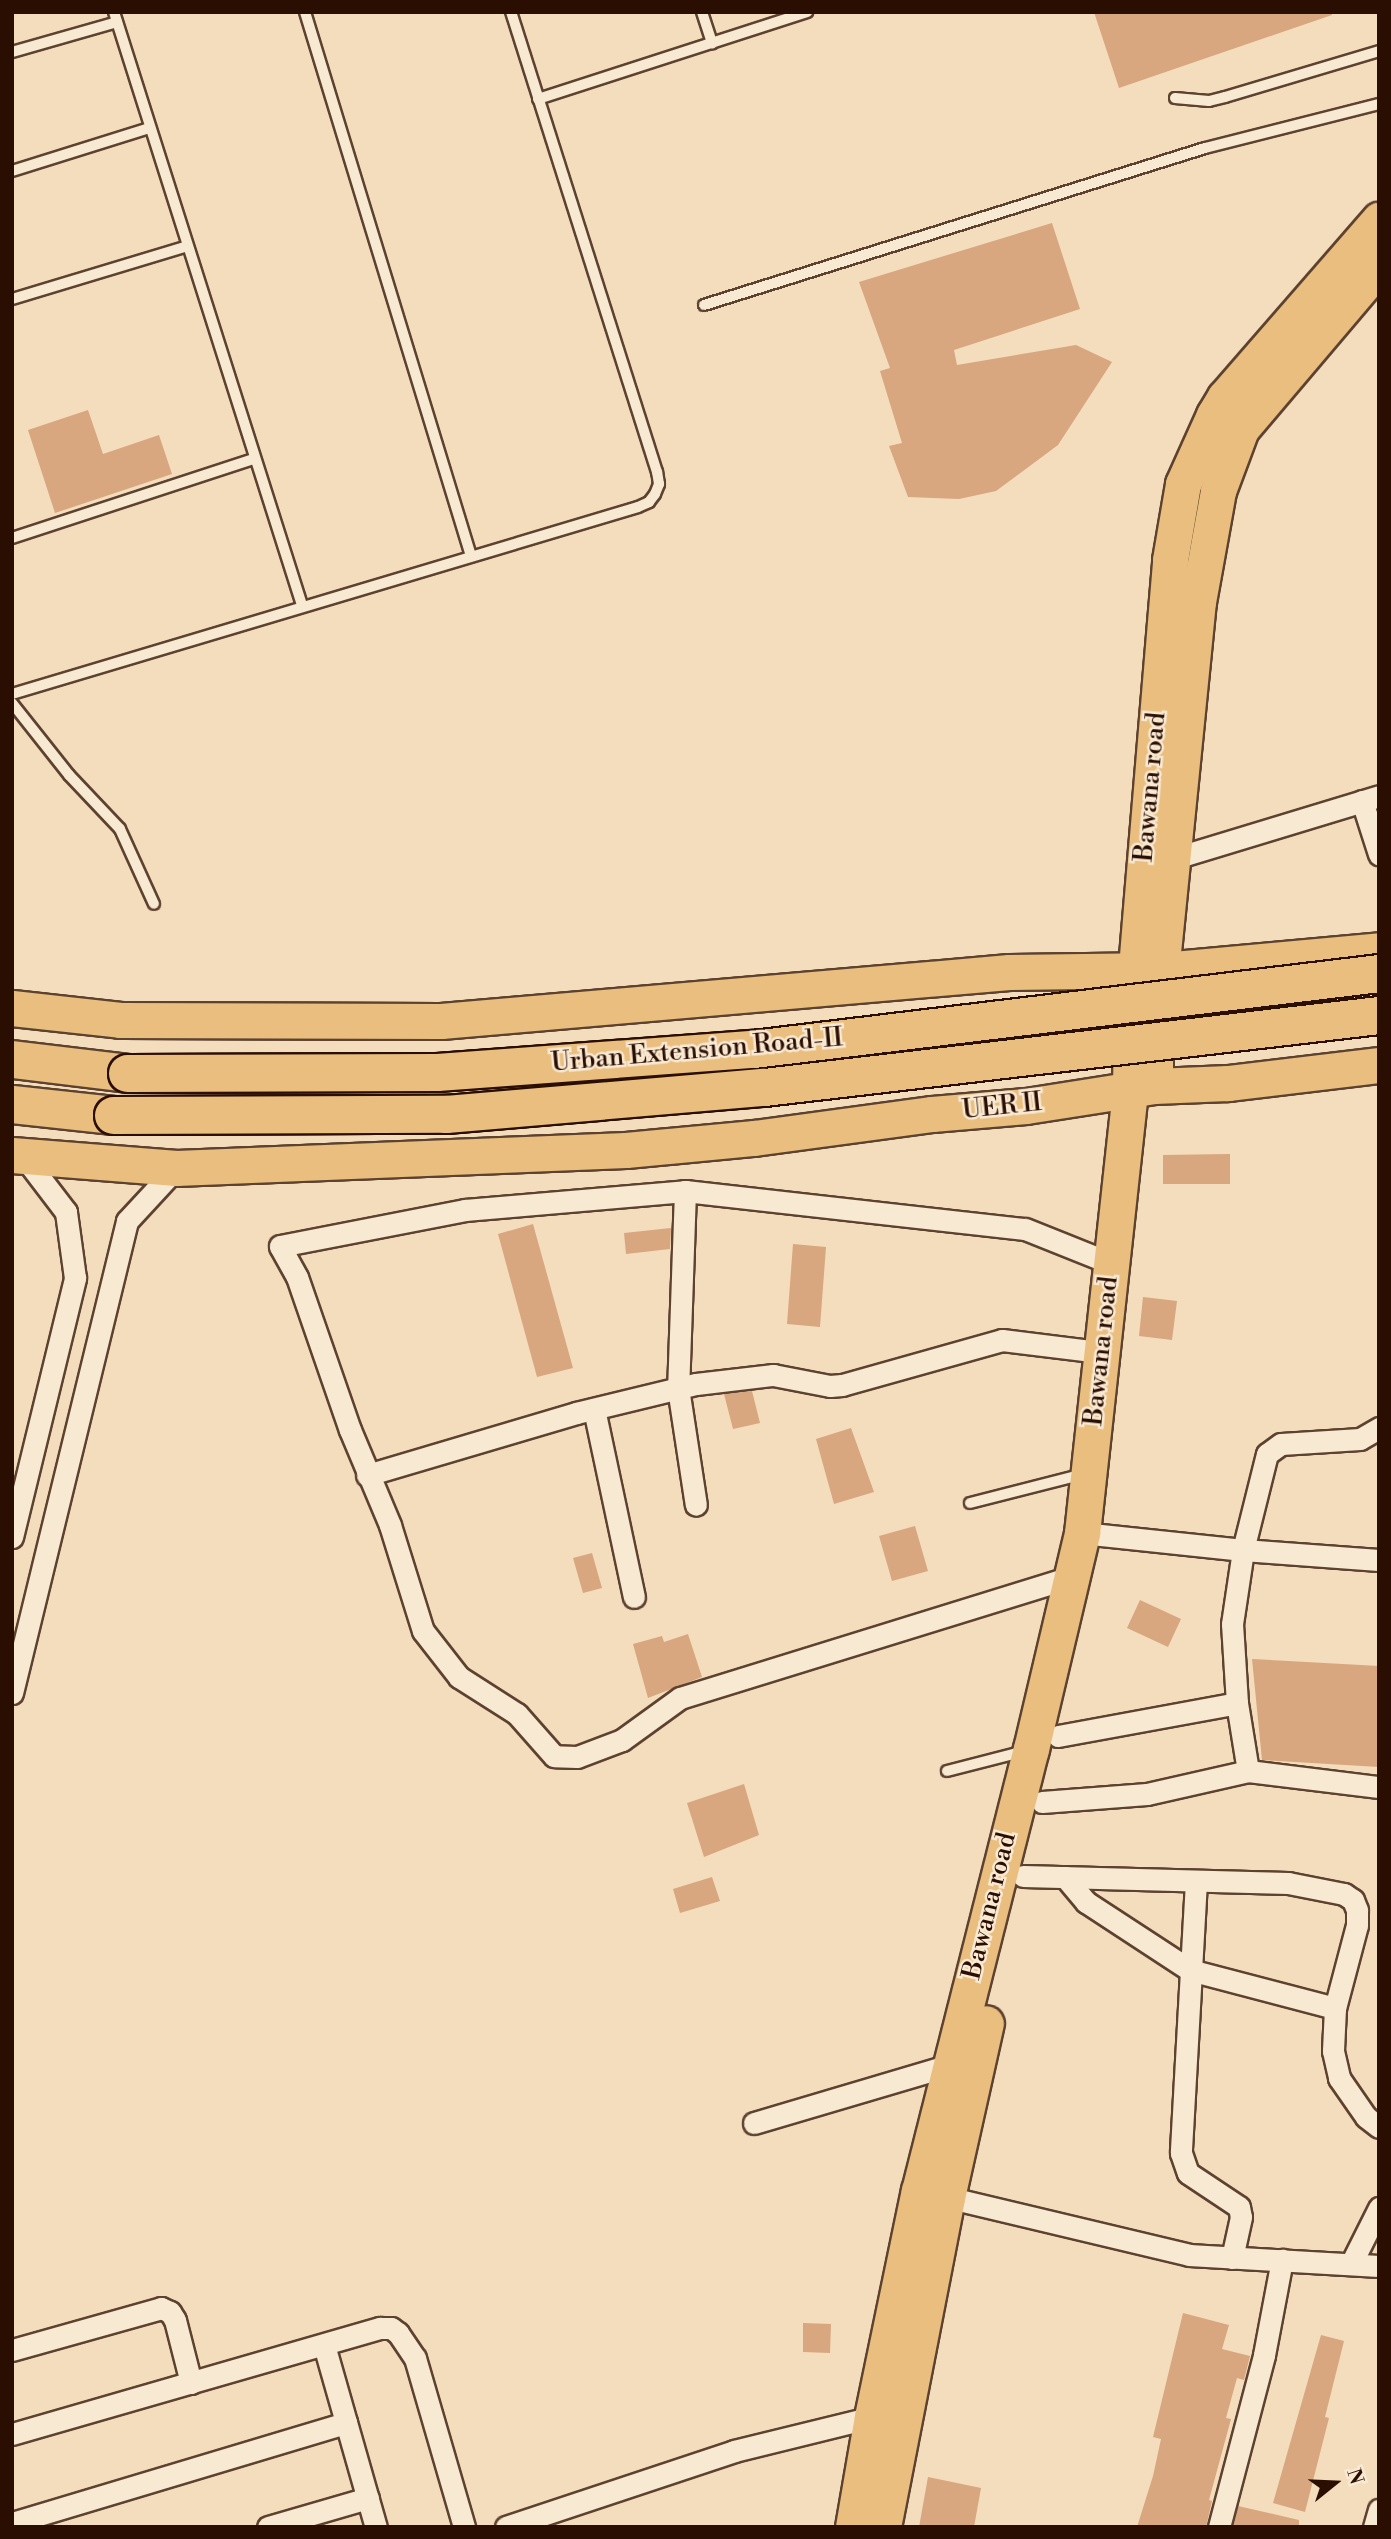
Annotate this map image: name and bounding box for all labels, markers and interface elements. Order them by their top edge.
street label: Bawana road [1129,711,1173,863]
street label: Urban Extension Road-II [550,1023,844,1079]
street label: UER II [961,1087,1043,1127]
street label: Bawana road [1079,1275,1125,1427]
street label: Bawana road [957,1829,1023,1983]
north arrow [1300,2448,1370,2518]
text: N [1341,2466,1369,2487]

